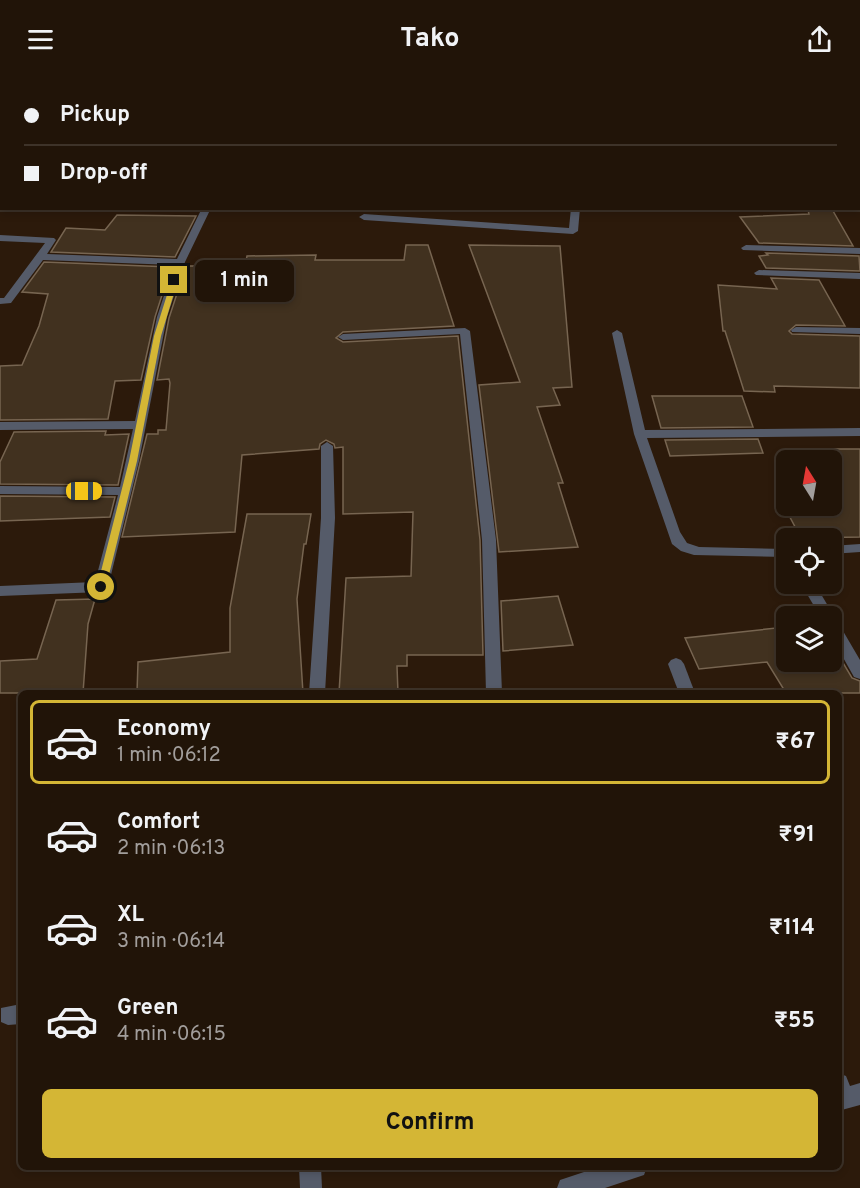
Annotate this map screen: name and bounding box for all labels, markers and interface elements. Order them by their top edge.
text: Tako [400,22,460,56]
icon: menu [24,23,57,56]
icon: share [803,23,836,56]
text: Pickup [60,102,130,129]
text: Drop-off [60,160,147,187]
callout: 1 min [195,259,294,301]
route end [160,266,187,293]
text: 1 min [220,268,269,294]
north arrow [776,450,842,516]
map controls [776,450,842,672]
car [66,482,102,500]
button: locate [776,528,842,594]
route start [87,573,114,600]
button: layers [776,606,842,672]
icon: car [45,715,99,769]
text: Economy [117,716,211,743]
text: ₹67 [775,729,815,756]
text: 1 min · 06:12 [117,743,221,769]
icon: car [45,808,99,862]
text: Comfort [117,809,200,836]
text: ₹91 [778,822,815,849]
text: 2 min · 06:13 [117,836,225,862]
icon: car [45,901,99,955]
text: XL [117,902,144,929]
text: ₹114 [769,915,815,942]
text: 3 min · 06:14 [117,929,225,955]
icon: car [45,994,99,1048]
text: Green [117,995,179,1022]
text: ₹55 [774,1008,815,1035]
text: 4 min · 06:15 [117,1022,226,1048]
button: Confirm [42,1089,818,1158]

